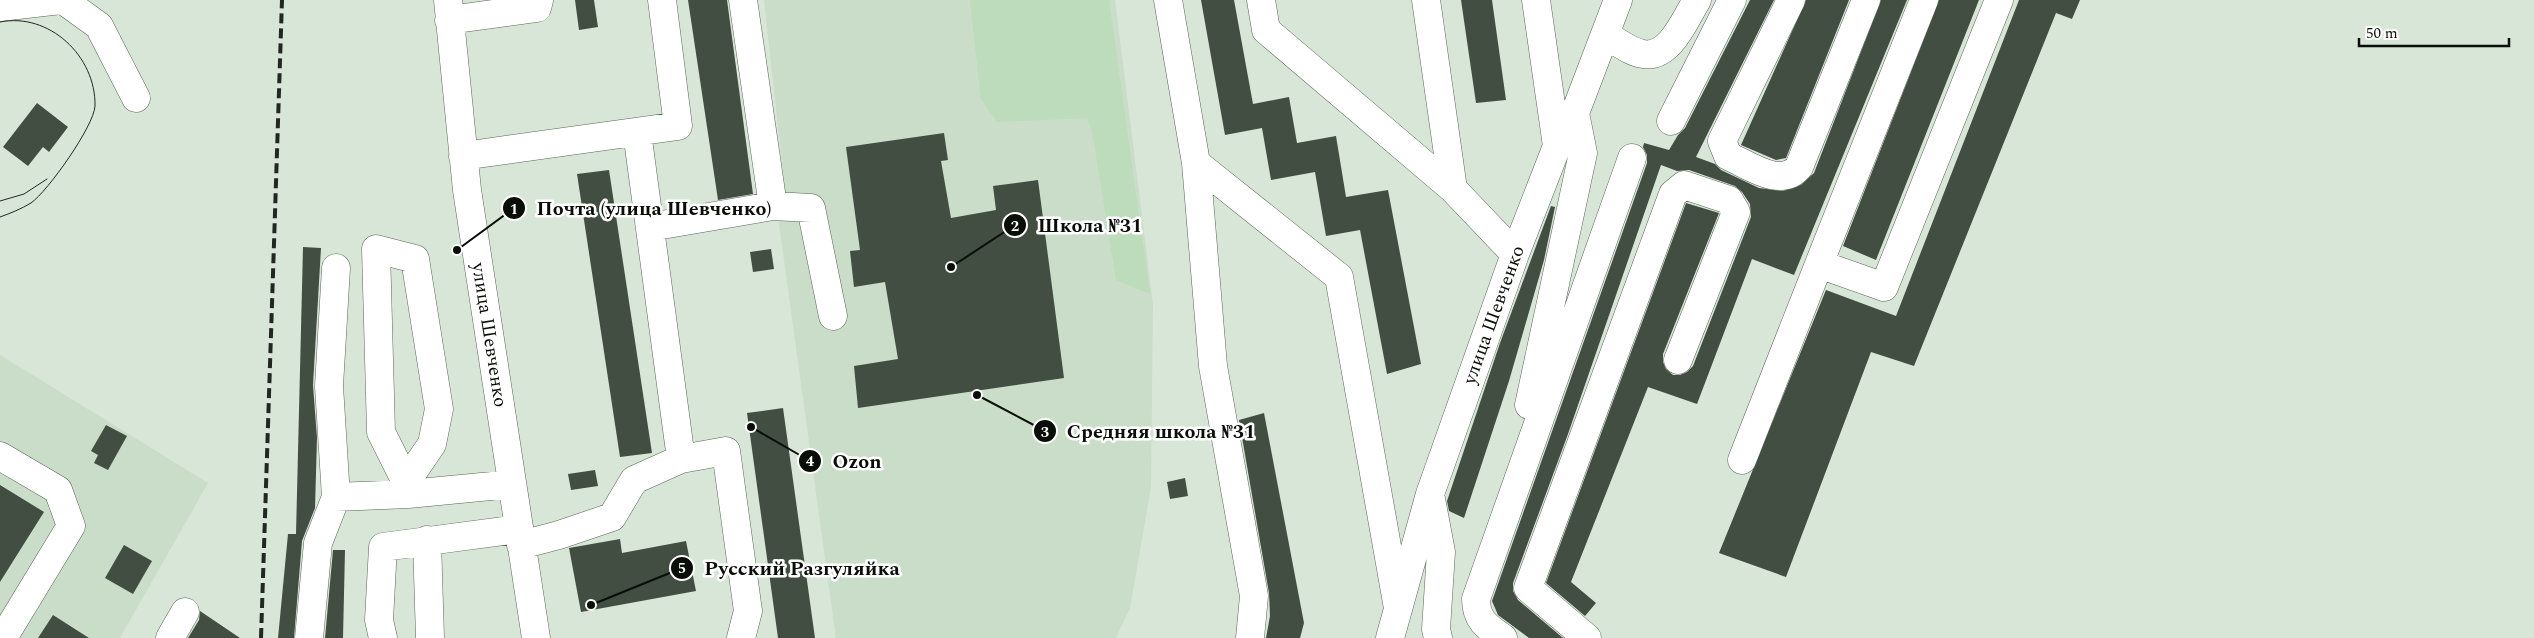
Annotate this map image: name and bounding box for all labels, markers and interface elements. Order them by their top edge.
scale bar [2359,15,2509,47]
text: 50 m [2366,22,2398,45]
callout: Почта (улица Шевченко) [501,191,781,226]
text: Почта (улица Шевченко) [537,194,771,224]
text: 1 [510,198,518,221]
callout: Школа №31 [1003,208,1152,243]
text: Школа №31 [1038,211,1142,241]
text: 2 [1011,215,1019,238]
street label: улица Шевченко [1455,241,1533,390]
street label: улица Шевченко [463,260,515,409]
callout: Средняя школа №31 [1032,414,1266,449]
text: Средняя школа №31 [1067,417,1255,447]
text: 3 [1041,421,1049,444]
callout: Ozon [797,444,891,479]
text: Ozon [832,447,882,477]
text: 4 [806,450,815,473]
callout: Русский Разгуляйка [669,550,910,585]
text: Русский Разгуляйка [704,554,900,584]
text: 5 [678,557,686,580]

